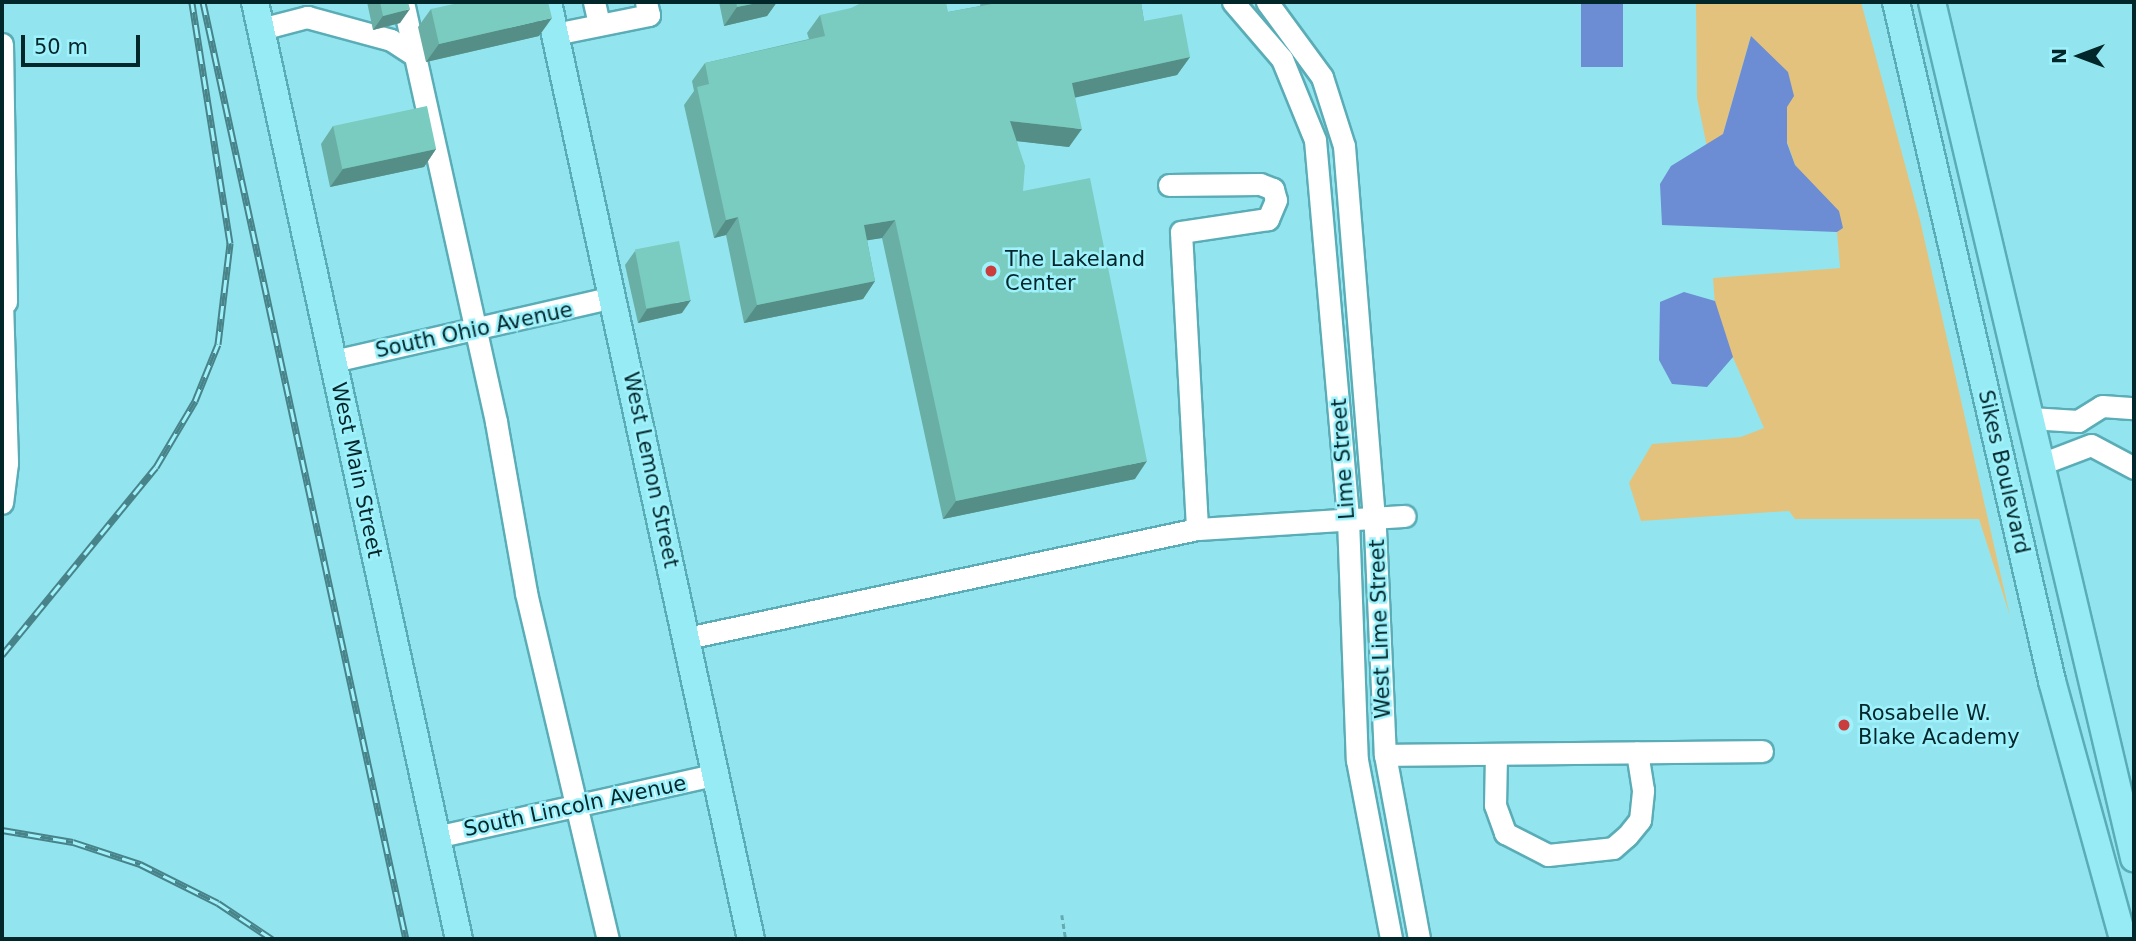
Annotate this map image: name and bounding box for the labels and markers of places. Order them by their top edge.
place label: The Lakeland Center [1005,246,1145,296]
marker: The Lakeland Center [983,263,999,279]
place label: Rosabelle W. Blake Academy [1858,700,2020,750]
marker: Rosabelle W. Blake Academy [1836,717,1852,733]

